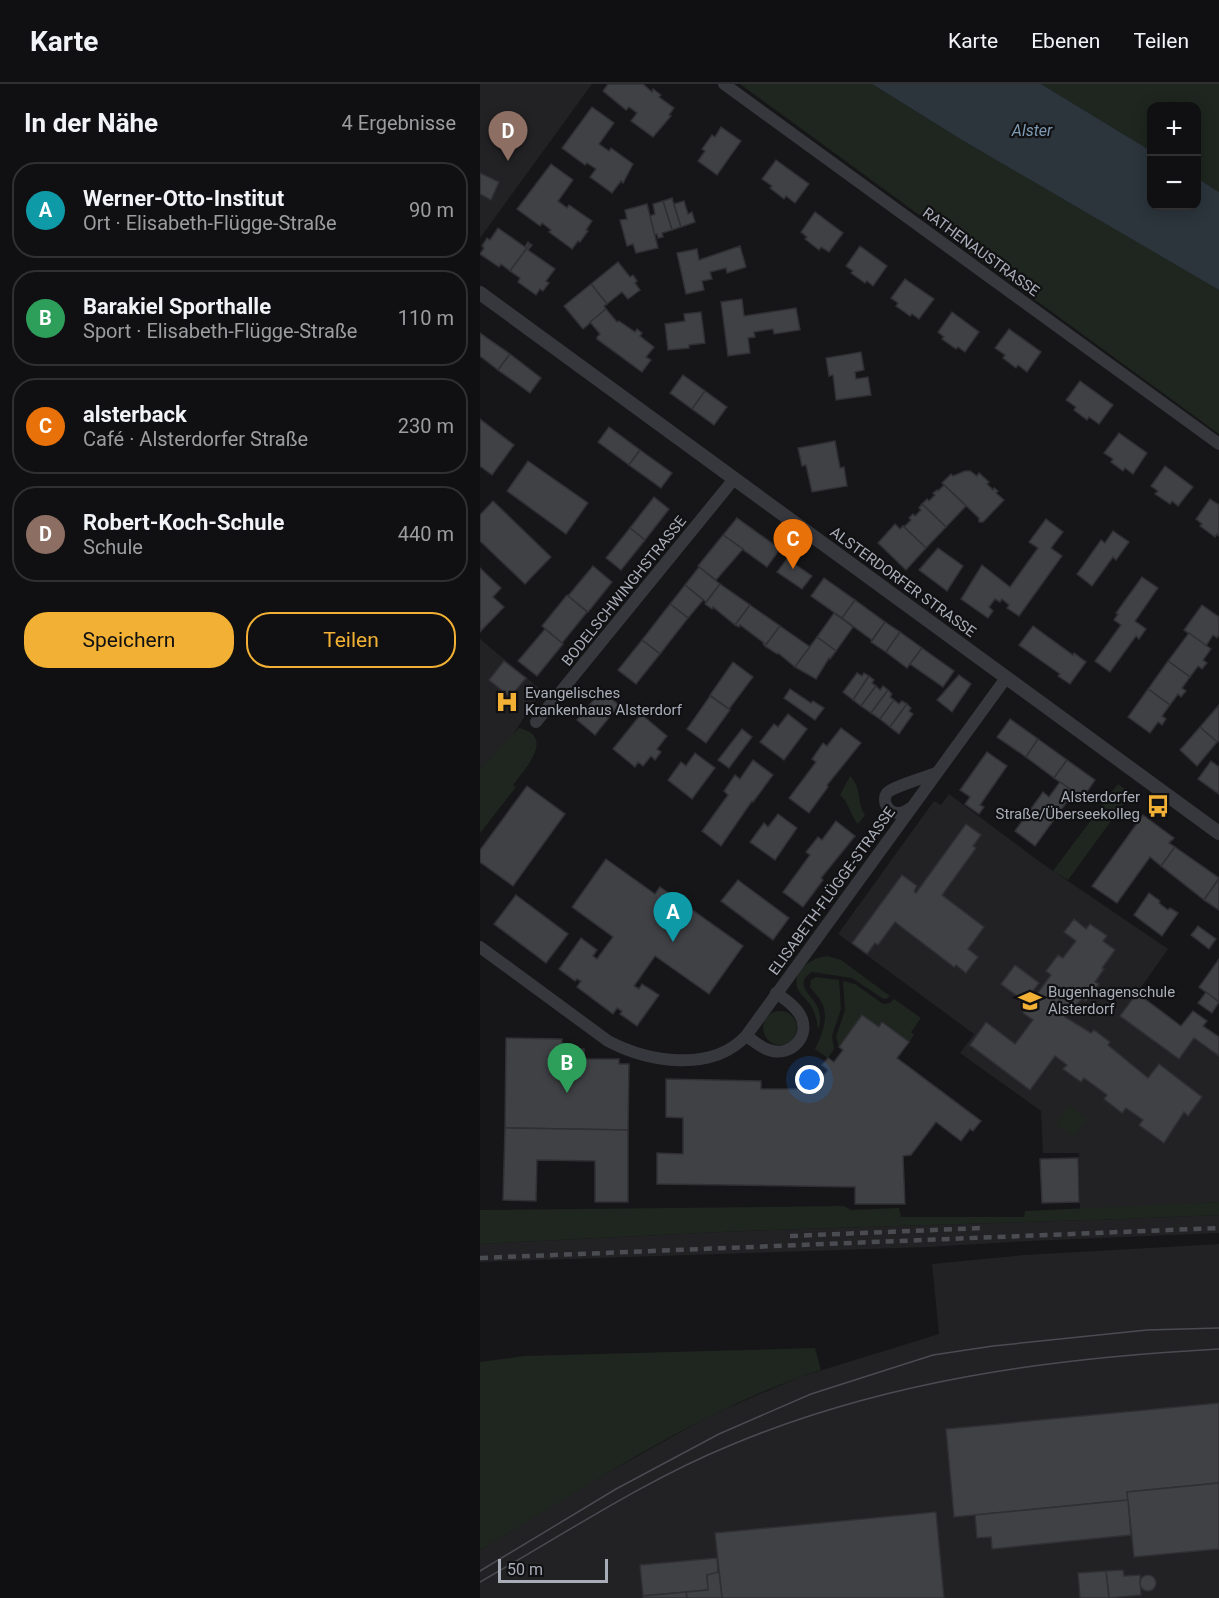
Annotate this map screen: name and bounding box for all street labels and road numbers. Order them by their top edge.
street label: RATHENAUSTRASSE [919,204,1043,301]
street label: BODELSCHWINGHSTRASSE [558,512,690,670]
street label: ALSTERDORFER STRASSE [827,523,980,641]
street label: ELISABETH-FLÜGGE-STRASSE [765,803,899,978]

